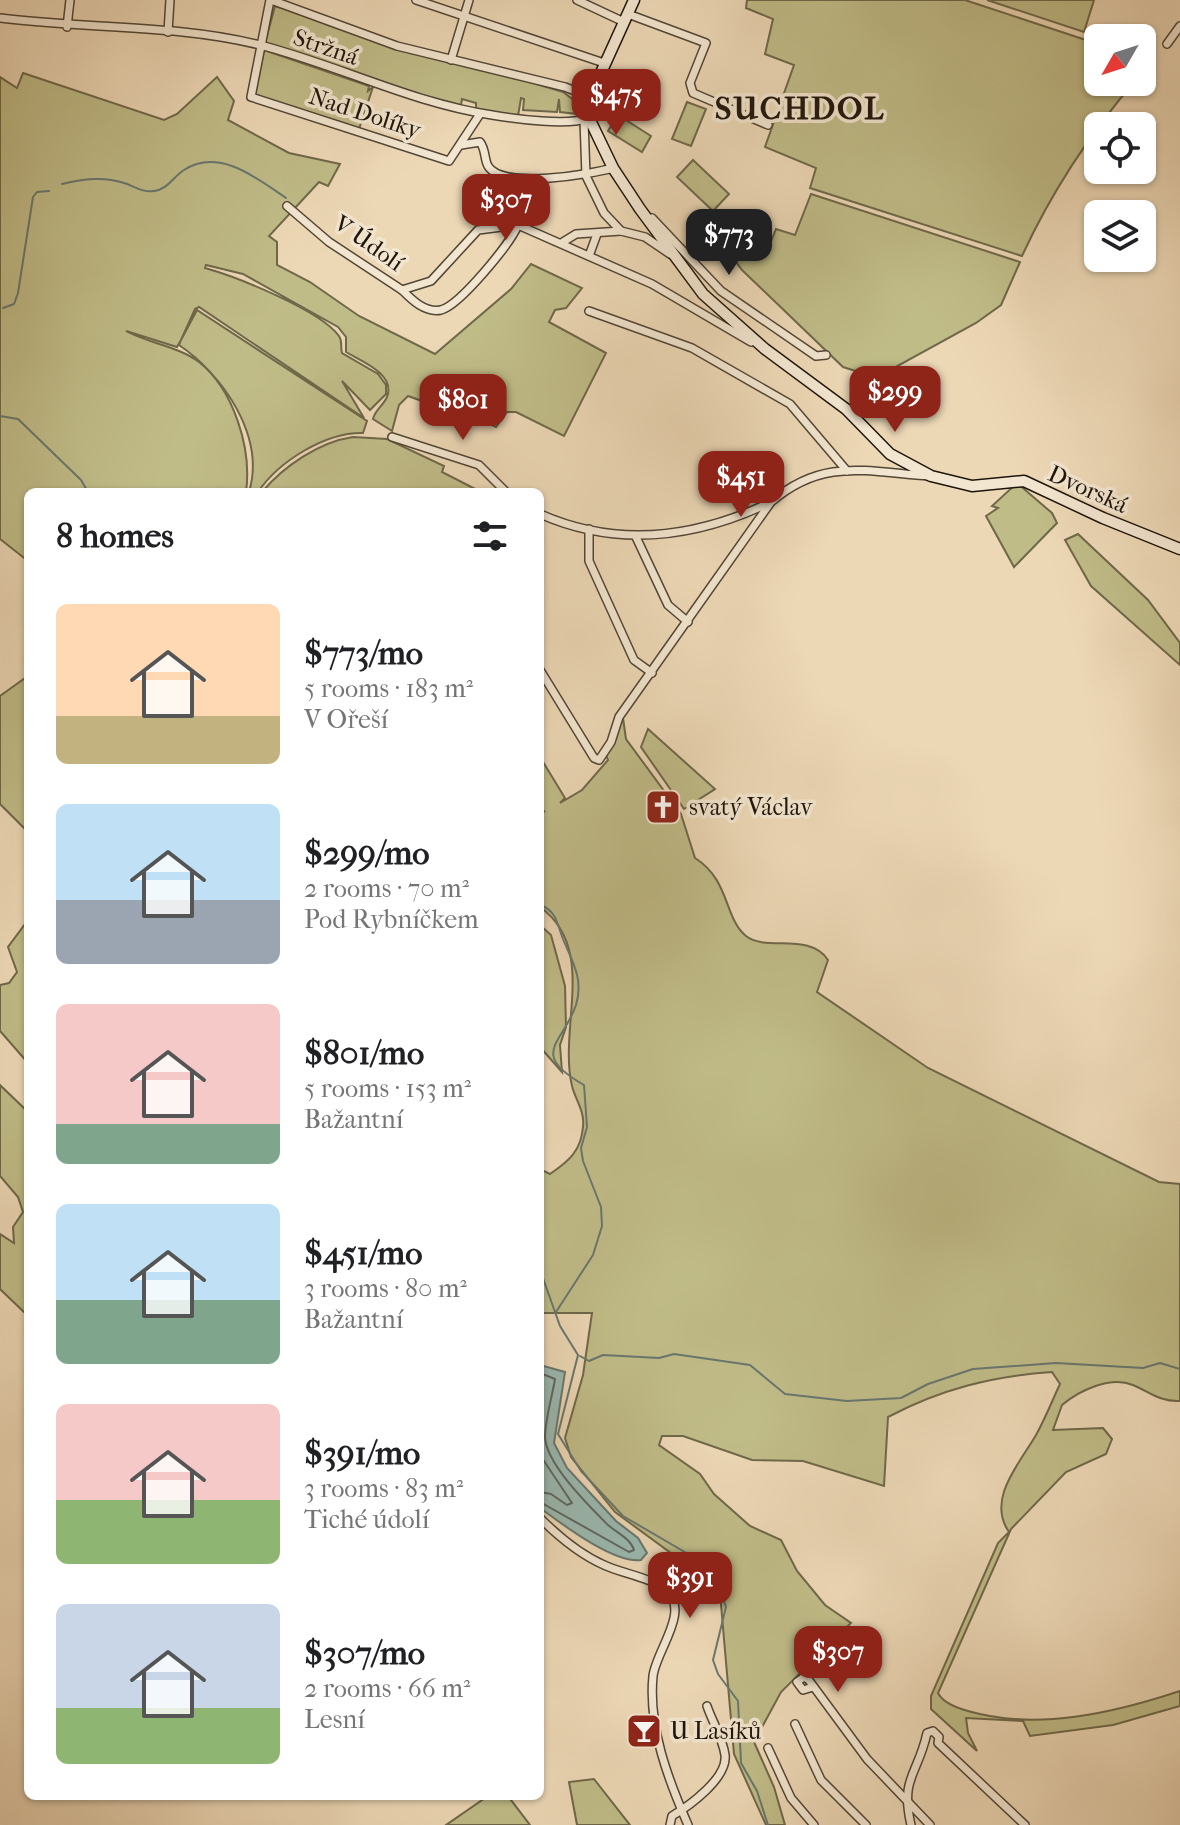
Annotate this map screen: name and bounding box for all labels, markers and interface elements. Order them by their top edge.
street label: Stržná [290,23,363,71]
north arrow [1084,24,1156,96]
map controls [1084,24,1156,272]
pin: $475 [569,69,663,137]
text: $475 [590,79,642,110]
street label: Nad Dolíky [305,82,426,145]
district label: SUCHDOL [715,90,885,127]
button: locate [1084,112,1156,184]
pin: $307 [459,174,553,242]
text: $307 [480,184,532,215]
button: layers [1084,200,1156,272]
street label: V Údolí [328,208,410,277]
pin: $773 [682,209,776,277]
text: $773 [704,219,754,250]
pin: $299 [848,366,942,434]
pin: $801 [416,374,510,442]
text: $299 [868,376,922,407]
text: $801 [438,384,488,415]
pin: $451 [694,451,788,519]
street label: Dvorská [1044,459,1133,519]
text: $451 [716,461,766,492]
icon: filters [468,514,512,558]
text: 8 homes [56,516,174,556]
text: $773/mo [304,633,423,673]
icon: home [120,636,216,732]
text: 5 rooms · 183 m² [304,673,473,704]
text: V Ořeší [304,704,388,735]
church icon: svatý Václav [644,788,682,826]
place label: svatý Václav [689,793,813,821]
text: $299/mo [304,833,430,873]
icon: home [120,836,216,932]
text: 2 rooms · 70 m² [304,873,469,904]
text: Pod Rybníčkem [304,904,479,935]
text: $801/mo [304,1033,424,1073]
icon: home [120,1036,216,1132]
text: 5 rooms · 153 m² [304,1073,471,1104]
text: Bažantní [304,1104,403,1135]
text: $451/mo [304,1233,422,1273]
icon: home [120,1236,216,1332]
text: 3 rooms · 80 m² [304,1273,467,1304]
text: Bažantní [304,1304,403,1335]
text: $391/mo [304,1433,420,1473]
icon: home [120,1436,216,1532]
text: 3 rooms · 83 m² [304,1473,463,1504]
text: Tiché údolí [304,1504,429,1535]
pin: $391 [643,1552,737,1620]
text: $391 [666,1562,714,1593]
pin: $307 [791,1626,885,1694]
text: $307/mo [304,1633,425,1673]
icon: home [120,1636,216,1732]
text: $307 [812,1636,864,1667]
text: 2 rooms · 66 m² [304,1673,470,1704]
text: Lesní [304,1704,365,1735]
bar icon: U Lasíků [625,1712,663,1750]
place label: U Lasíků [670,1717,762,1745]

